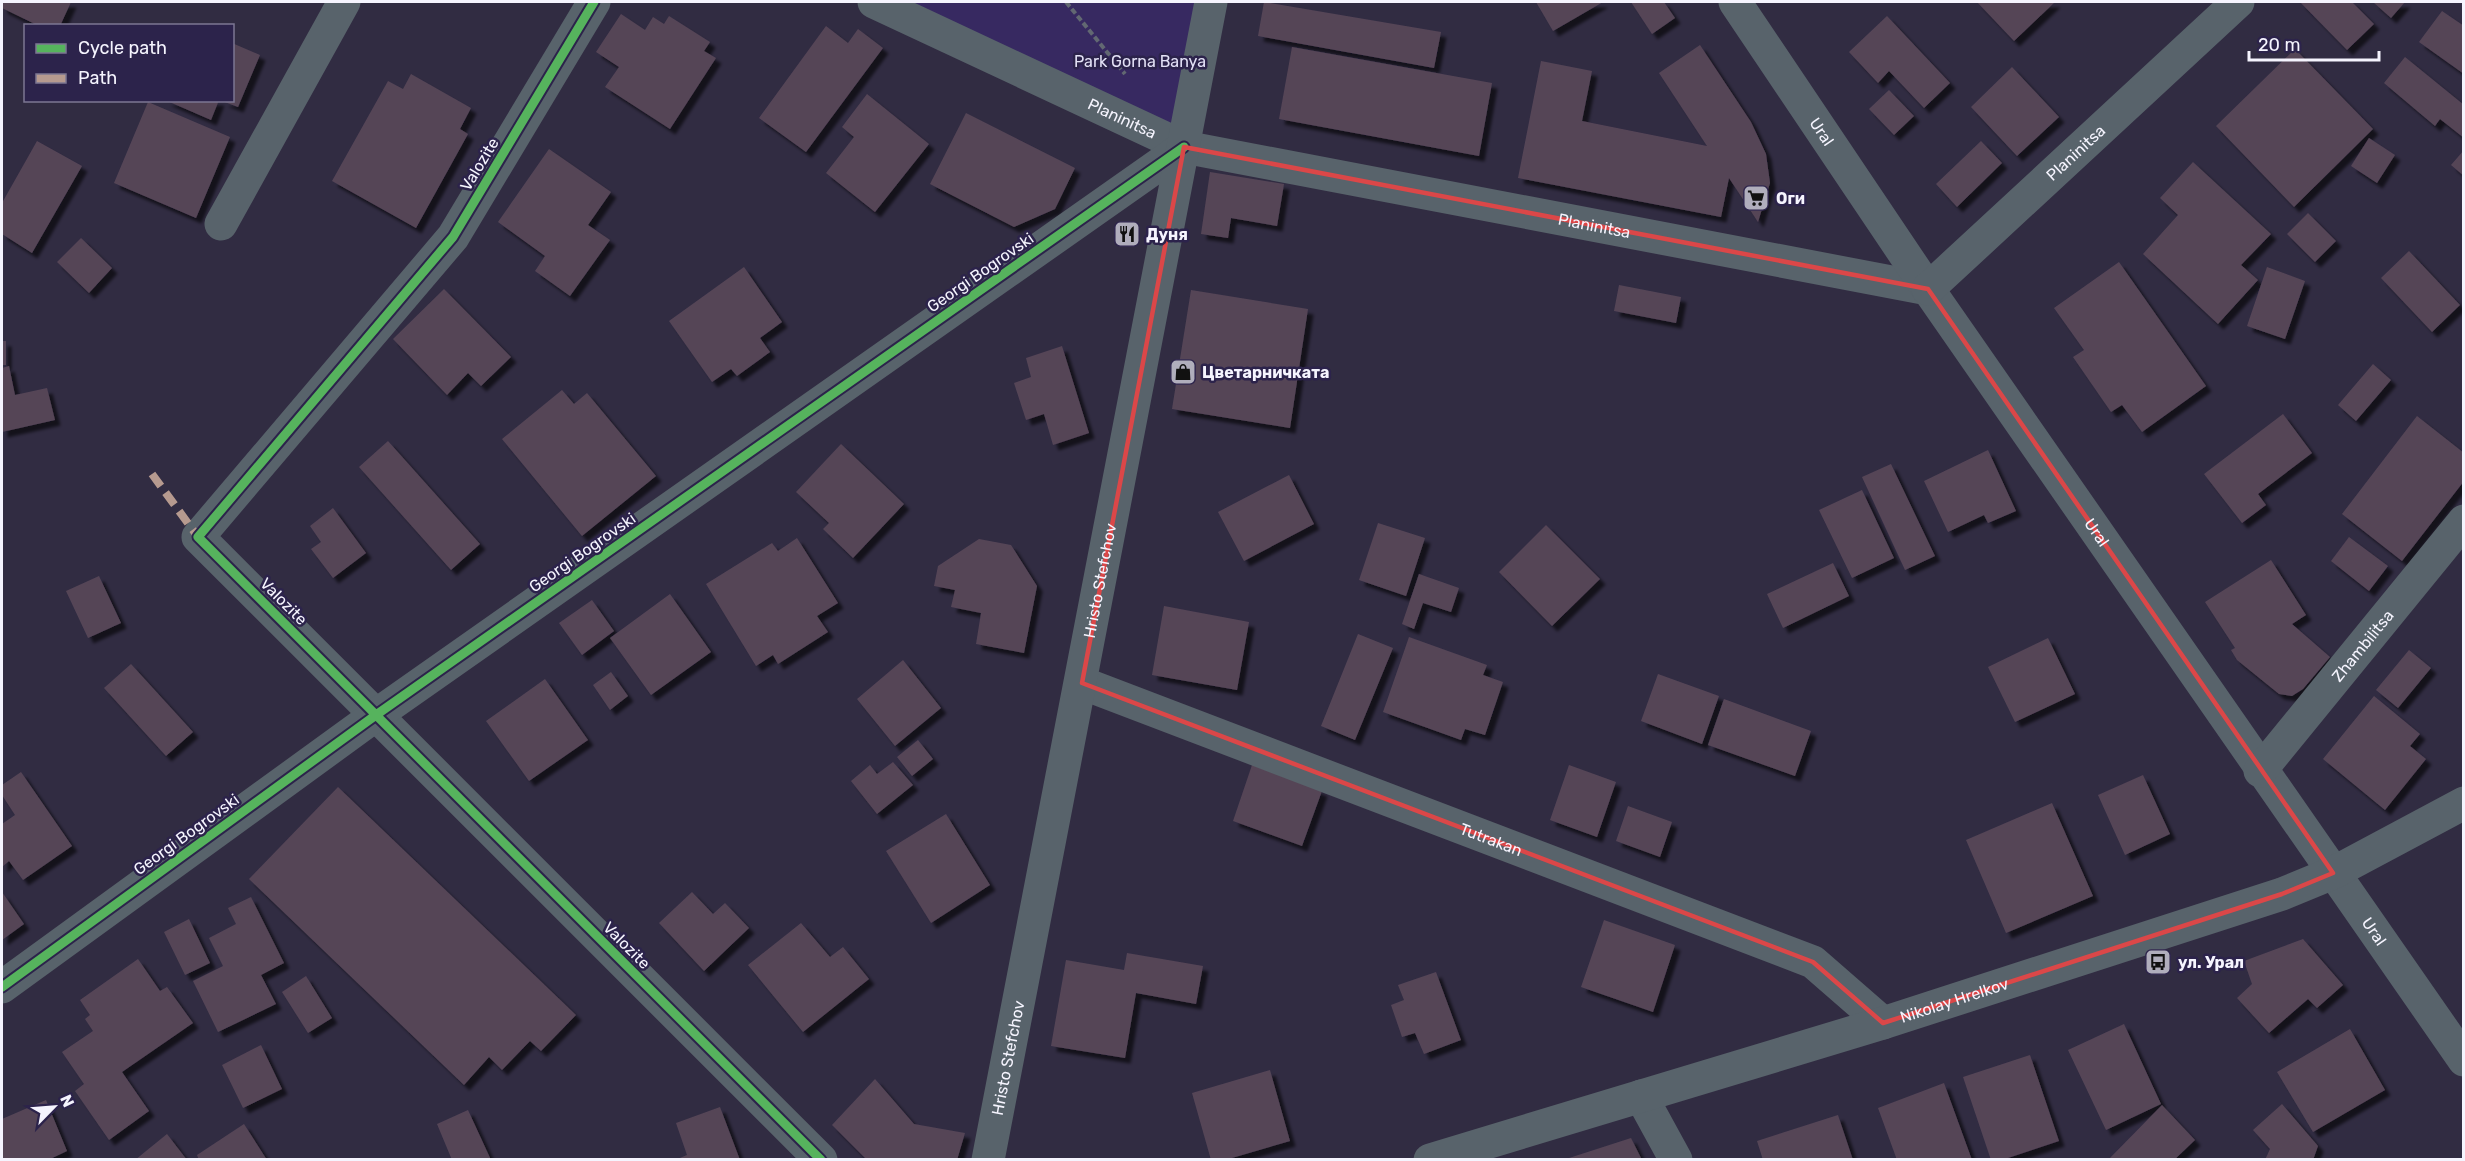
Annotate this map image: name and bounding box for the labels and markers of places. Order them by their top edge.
supermarket icon: Оги [1741,183,1771,213]
place label: Оги [1776,189,1805,208]
restaurant icon: Дуня [1112,219,1142,249]
place label: Дуня [1146,225,1188,244]
shop icon: Цветарничката [1168,357,1198,387]
place label: Цветарничката [1202,363,1329,382]
bus stop icon: ул. Урал [2143,947,2173,977]
place label: ул. Урал [2178,953,2244,972]

